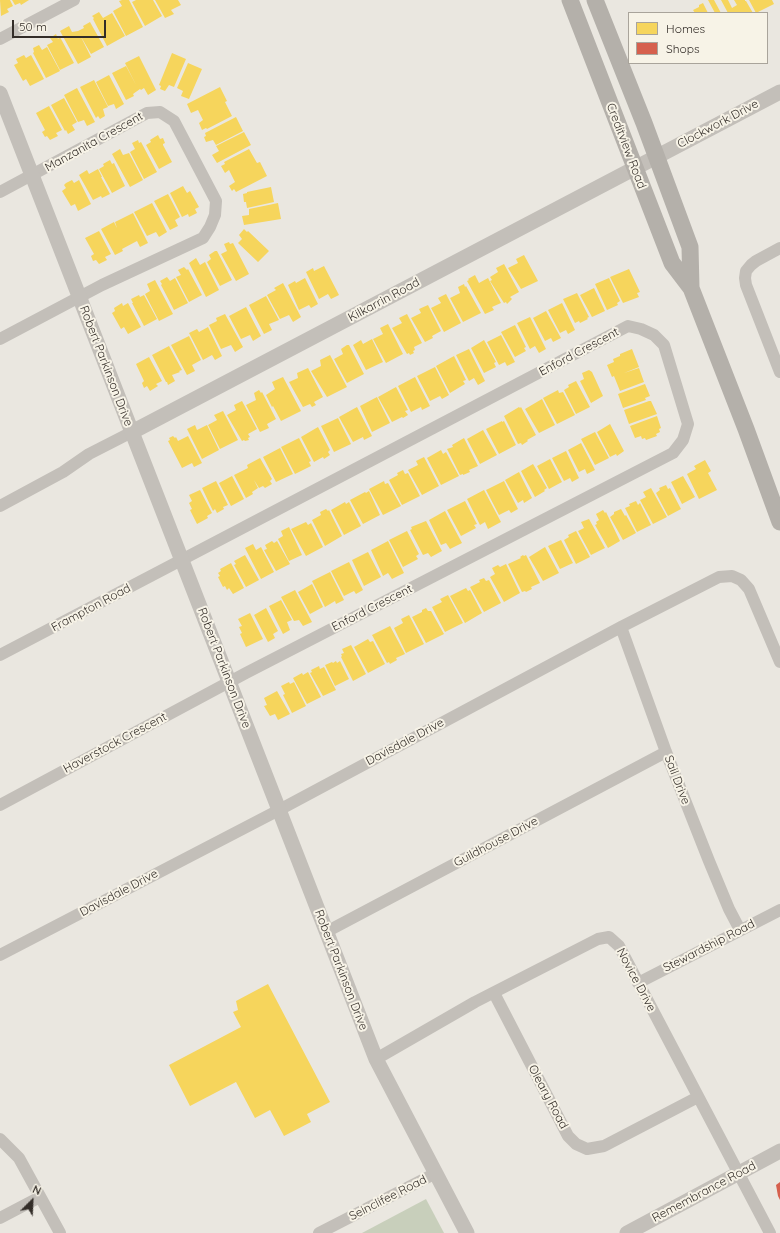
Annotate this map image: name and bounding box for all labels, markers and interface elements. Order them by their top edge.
scale bar [14,12,108,38]
legend [628,12,768,64]
text: 50 m [19,19,47,34]
text: Homes [666,21,705,36]
text: Shops [666,41,700,56]
street label: Clockwork Drive [675,97,761,151]
street label: Creditview Road [603,101,649,191]
street label: Manzanita Crescent [42,109,146,175]
street label: Kilkarrin Road [346,275,422,325]
street label: Robert Parkinson Drive [76,304,136,428]
street label: Enford Crescent [537,325,621,379]
street label: Frampton Road [49,581,133,635]
street label: Enford Crescent [329,582,415,634]
street label: Robert Parkinson Drive [194,606,254,730]
street label: Haverstock Crescent [61,710,169,776]
street label: Davisdale Drive [363,715,447,769]
street label: Sail Drive [661,753,693,807]
street label: Guildhouse Drive [452,814,540,870]
street label: Davisdale Drive [77,866,161,920]
street label: Robert Parkinson Drive [311,908,371,1032]
street label: Stewardship Road [661,917,757,975]
street label: Novice Drive [613,946,659,1014]
street label: Oleary Road [525,1063,571,1131]
street label: Remembrance Road [650,1159,758,1225]
street label: Seinclifee Road [347,1172,429,1224]
north arrow [12,1181,52,1221]
text: N [30,1182,43,1198]

